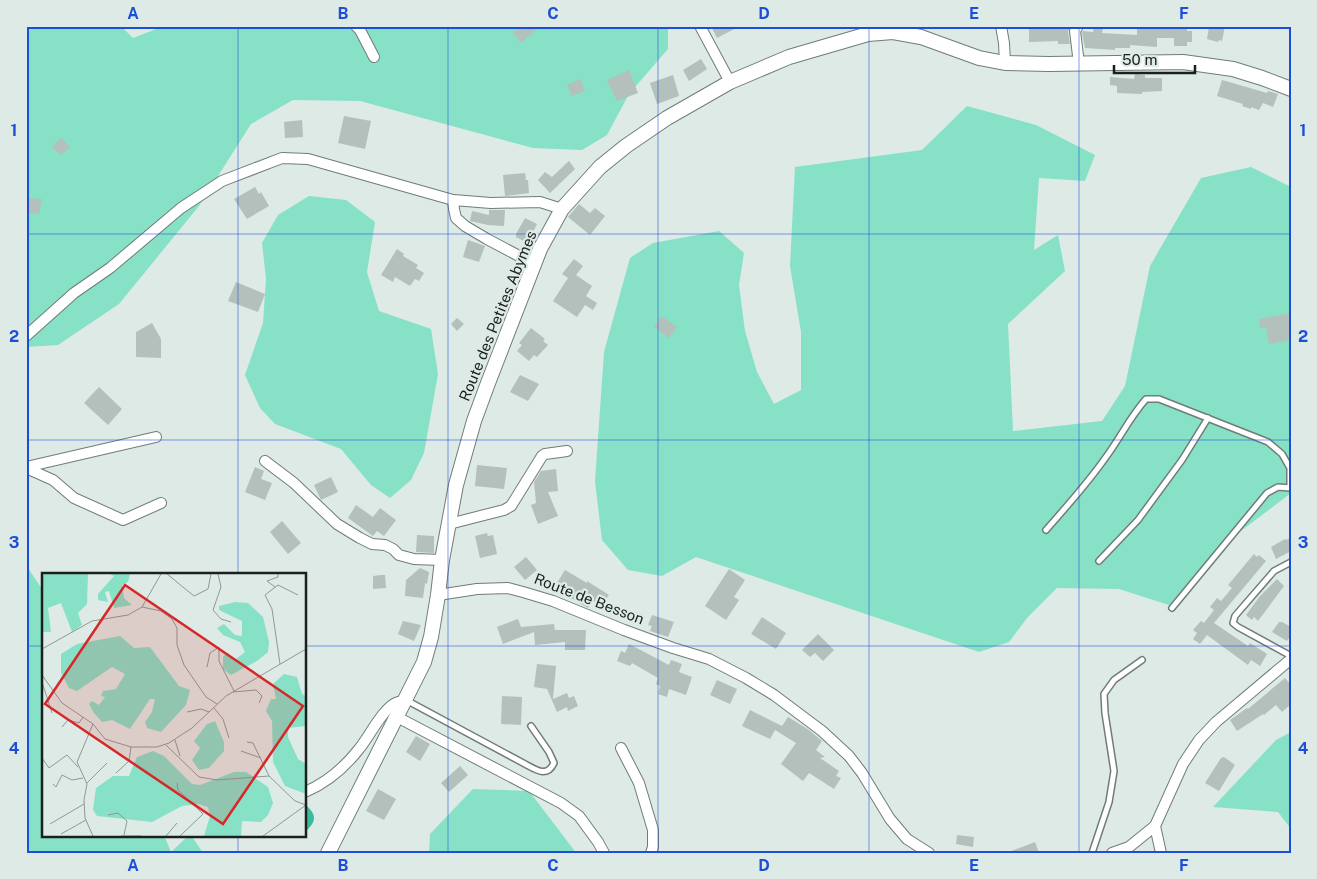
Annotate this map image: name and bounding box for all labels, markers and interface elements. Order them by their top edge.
text: A [127,4,139,23]
text: B [338,4,349,23]
text: C [547,4,559,23]
text: D [758,4,770,23]
text: E [969,4,979,23]
text: F [1179,4,1189,23]
scale bar [1114,42,1196,74]
text: 50 m [1122,51,1157,68]
text: 1 [11,121,17,140]
text: 1 [1300,121,1306,140]
street label: Route des Petites Abymes [456,228,540,403]
text: 2 [9,327,19,346]
text: 2 [1298,327,1308,346]
text: 3 [9,533,19,552]
text: 3 [1298,533,1308,552]
street label: Route de Besson [532,570,647,627]
inset map [42,573,306,836]
text: 4 [9,739,20,758]
text: 4 [1298,739,1309,758]
text: A [127,856,139,875]
text: B [338,856,349,875]
text: C [547,856,559,875]
text: D [758,856,770,875]
text: E [969,856,979,875]
text: F [1179,856,1189,875]

